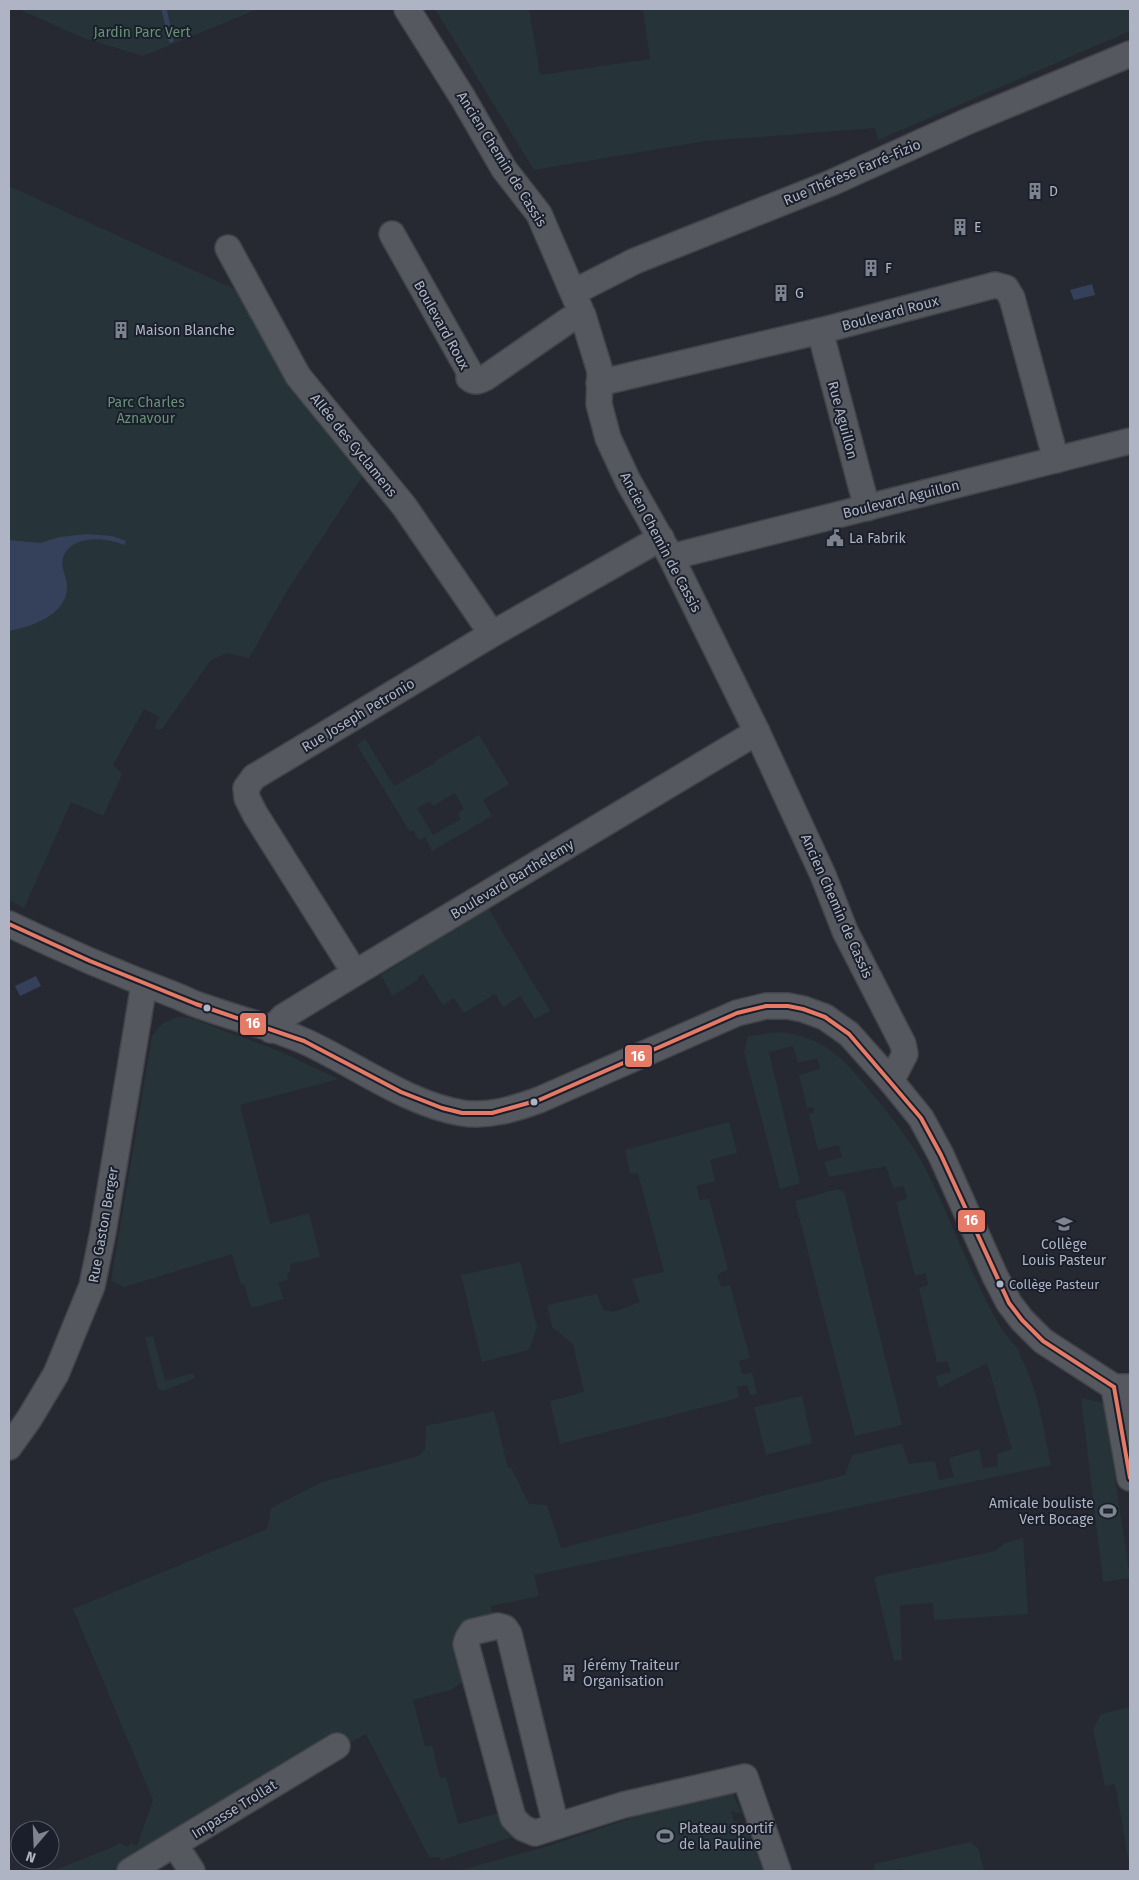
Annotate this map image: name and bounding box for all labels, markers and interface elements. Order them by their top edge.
park label: Jardin Parc Vert [94,24,191,41]
street label: Ancien Chemin de Cassis [453,89,550,230]
street label: Rue Thérèse Farré-Fizio [781,136,923,209]
building icon: D [1025,181,1045,201]
place label: D [1049,183,1058,200]
building icon: E [950,217,970,237]
place label: E [974,219,982,236]
building icon: F [861,258,881,278]
place label: F [885,260,892,277]
street label: Boulevard Roux [410,278,473,373]
building icon: G [771,283,791,303]
place label: G [795,285,804,302]
street label: Boulevard Roux [840,292,940,335]
building icon: Maison Blanche [111,320,131,340]
place label: Maison Blanche [135,322,235,339]
street label: Rue Aguillon [824,379,861,461]
street label: Allée des Cyclamens [307,390,401,501]
park label: Parc Charles Aznavour [107,394,185,427]
street label: Ancien Chemin de Cassis [616,469,705,616]
street label: Boulevard Aguillon [841,477,961,522]
public building icon: La Fabrik [825,528,845,548]
place label: La Fabrik [849,530,906,547]
street label: Rue Joseph Petronio [299,675,418,756]
street label: Ancien Chemin de Cassis [797,831,876,981]
street label: Boulevard Barthelemy [448,836,577,923]
unlabelled marker [202,1003,212,1013]
line badge: 16 [239,1012,267,1036]
text: 16 [246,1015,260,1032]
line badge: 16 [624,1044,653,1068]
text: 16 [631,1048,645,1065]
unlabelled marker [529,1097,539,1107]
street label: Rue Gaston Berger [85,1165,122,1284]
line badge: 16 [957,1209,986,1233]
text: 16 [964,1212,978,1229]
school or university icon: Collège Louis Pasteur [1054,1214,1074,1234]
place label: Collège Louis Pasteur [1022,1236,1107,1269]
place label: Collège Pasteur [1009,1277,1099,1292]
marker: Collège Pasteur [995,1279,1005,1289]
place label: Amicale bouliste Vert Bocage [989,1495,1094,1528]
sports icon: Amicale bouliste Vert Bocage [1098,1501,1118,1521]
place label: Jérémy Traiteur Organisation [583,1657,680,1690]
building icon: Jérémy Traiteur Organisation [559,1663,579,1683]
street label: Impasse Trollat [189,1776,281,1842]
north arrow [10,1820,60,1870]
place label: Plateau sportif de la Pauline [679,1820,774,1853]
sports icon: Plateau sportif de la Pauline [655,1826,675,1846]
text: N [24,1847,38,1866]

